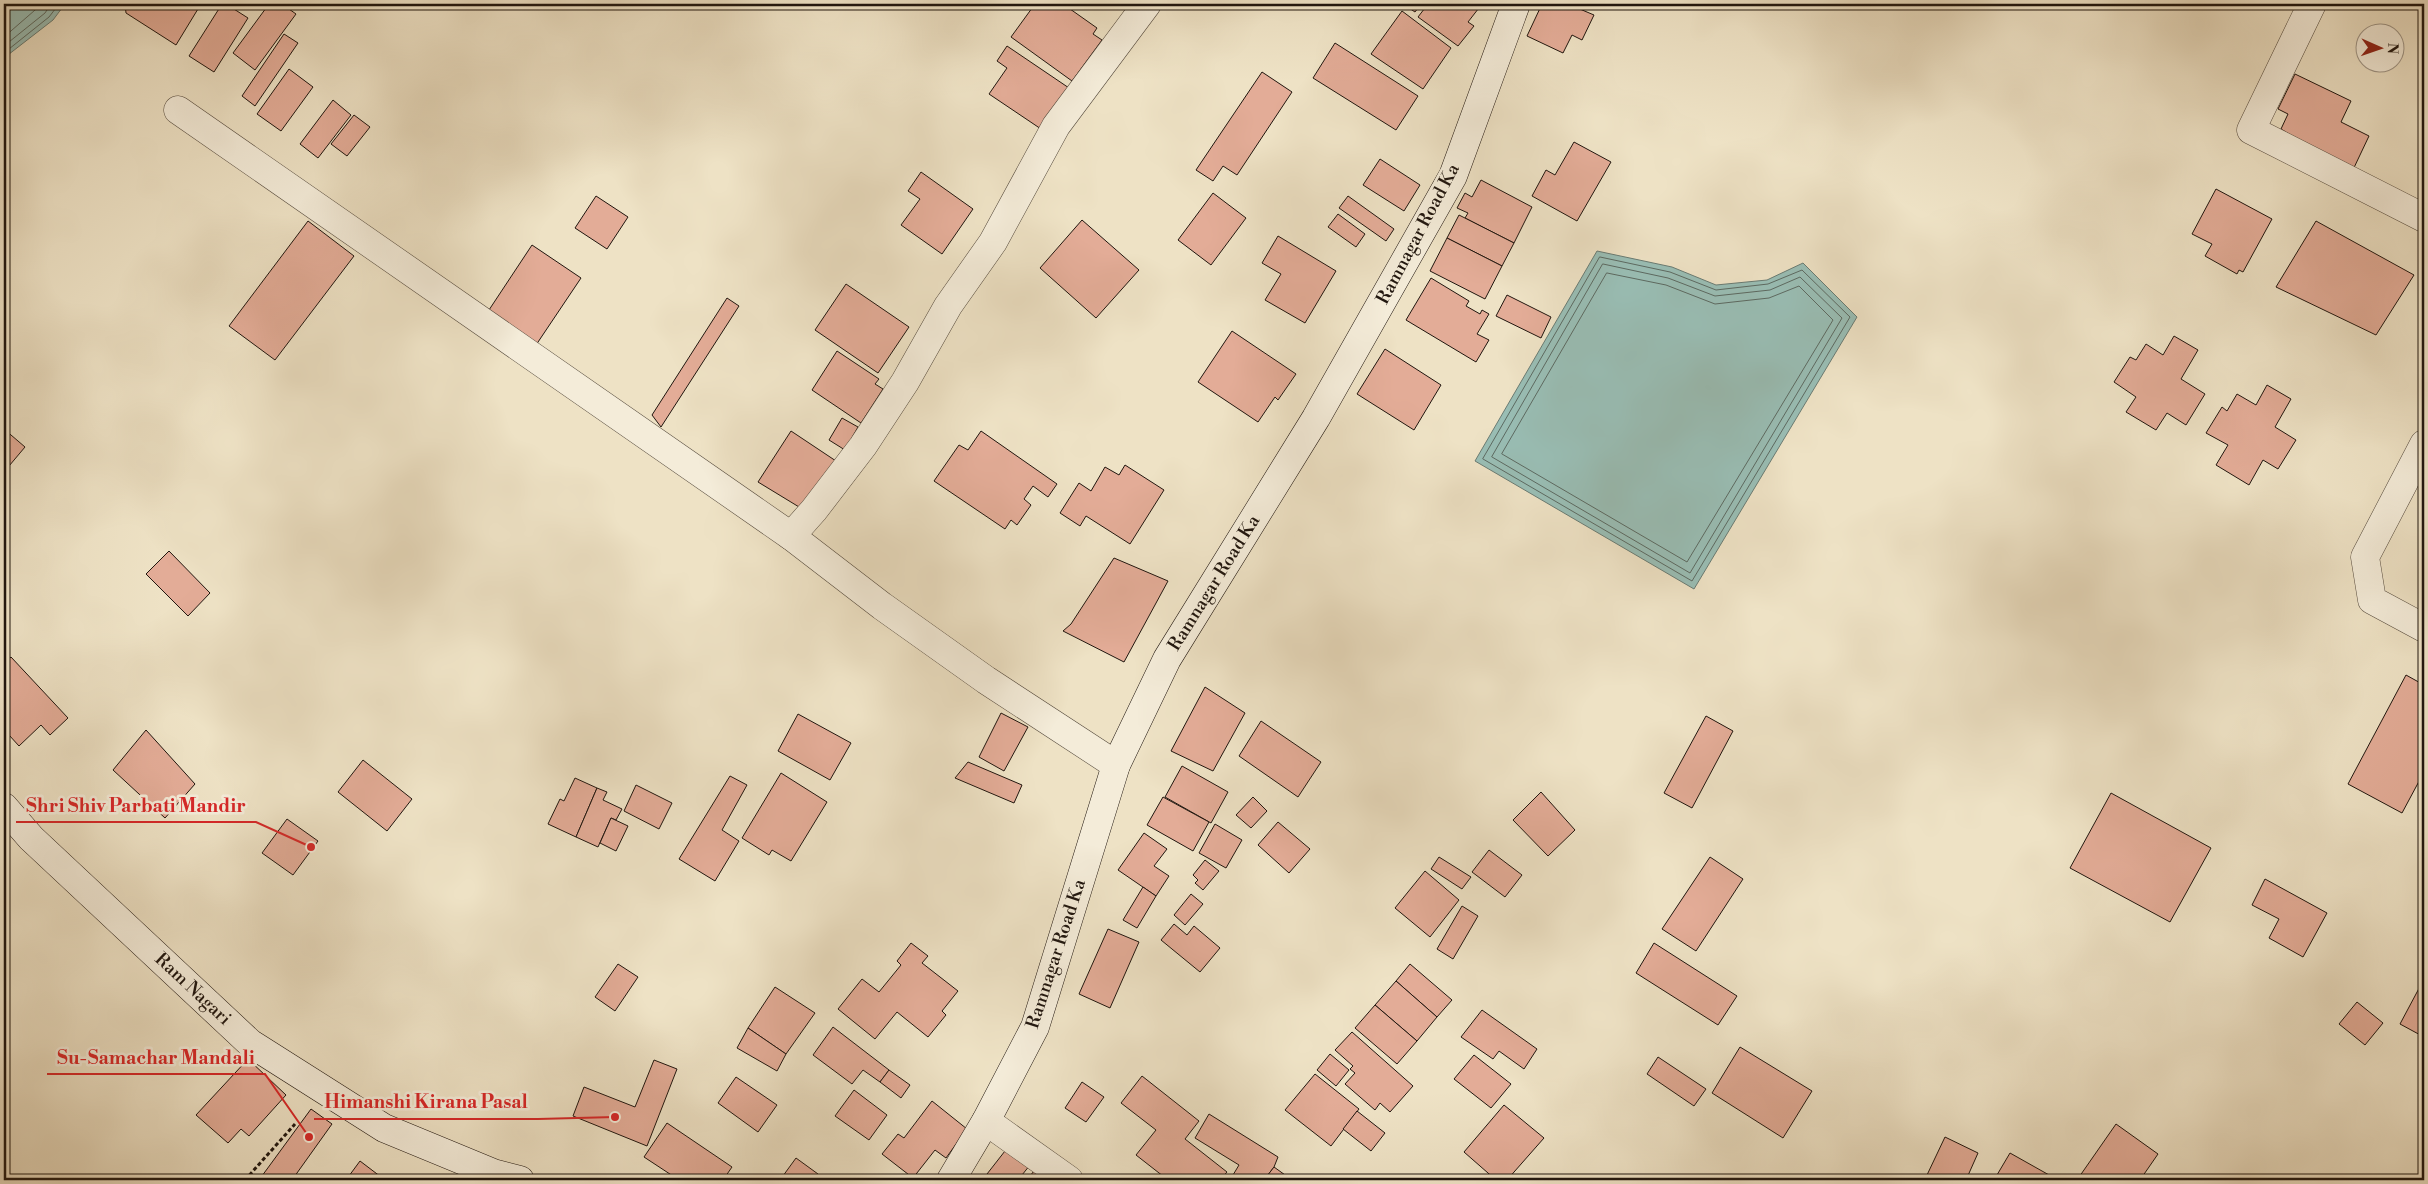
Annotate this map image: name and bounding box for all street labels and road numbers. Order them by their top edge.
street label: Ramnagar Road Ka [1371,159,1465,308]
street label: Ramnagar Road Ka [1163,510,1266,655]
street label: Ramnagar Road Ka [1021,875,1091,1032]
street label: Ram Nagari [150,948,236,1030]

